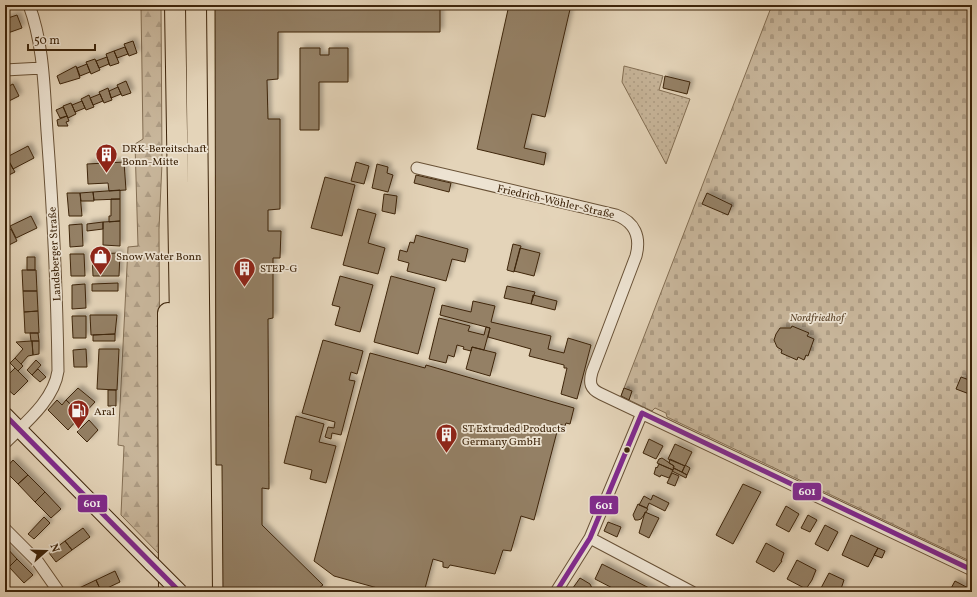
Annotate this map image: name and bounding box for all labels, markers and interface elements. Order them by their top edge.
scale bar [28,26,95,52]
text: 50 m [34,33,60,49]
building icon: DRK-Bereitschaft Bonn-Mitte [93,141,119,174]
place label: DRK-Bereitschaft Bonn-Mitte [122,142,207,170]
street label: Friedrich-Wöhler-Straße [495,182,616,223]
street label: Landsberger Straße [46,206,65,301]
shop icon: Snow Water Bonn [88,243,114,276]
place label: Snow Water Bonn [116,250,202,265]
building icon: STEP-G [232,255,258,288]
place label: STEP-G [260,262,298,277]
park label: Nordfriedhof [790,311,847,326]
fuel station icon: Aral [66,398,92,431]
place label: Aral [94,405,115,420]
building icon: ST Extruded Products Germany GmbH [434,421,460,454]
place label: ST Extruded Products Germany GmbH [462,422,566,450]
unlabelled marker [622,445,632,455]
line badge: 601 [792,482,822,501]
text: 601 [798,485,816,500]
line badge: 601 [77,494,108,513]
line badge: 601 [589,495,619,515]
text: 601 [83,497,101,512]
text: 601 [595,499,613,514]
north arrow [26,531,66,571]
text: N [46,542,62,554]

